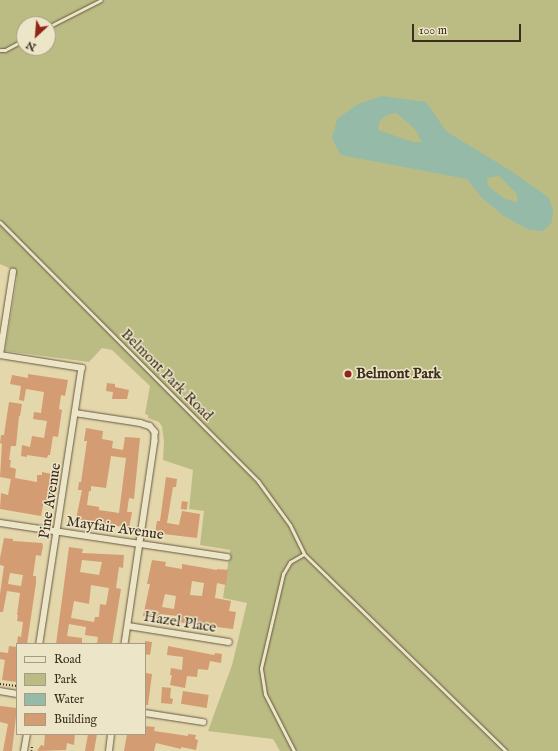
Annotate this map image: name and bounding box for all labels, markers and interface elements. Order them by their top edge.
north arrow [16,16,56,56]
scale bar [414,16,523,42]
text: 100 m [419,23,447,38]
text: N [24,38,39,54]
street label: Belmont Park Road [117,325,217,425]
place label: Belmont Park [356,365,441,383]
marker: Belmont Park [343,369,353,379]
street label: Pine Avenue [35,462,65,540]
street label: Mayfair Avenue [65,512,165,544]
street label: Hazel Place [142,607,218,637]
legend [16,643,146,735]
text: Road [54,652,81,667]
text: Park [54,672,77,687]
text: Water [54,692,84,707]
text: Building [54,712,97,727]

